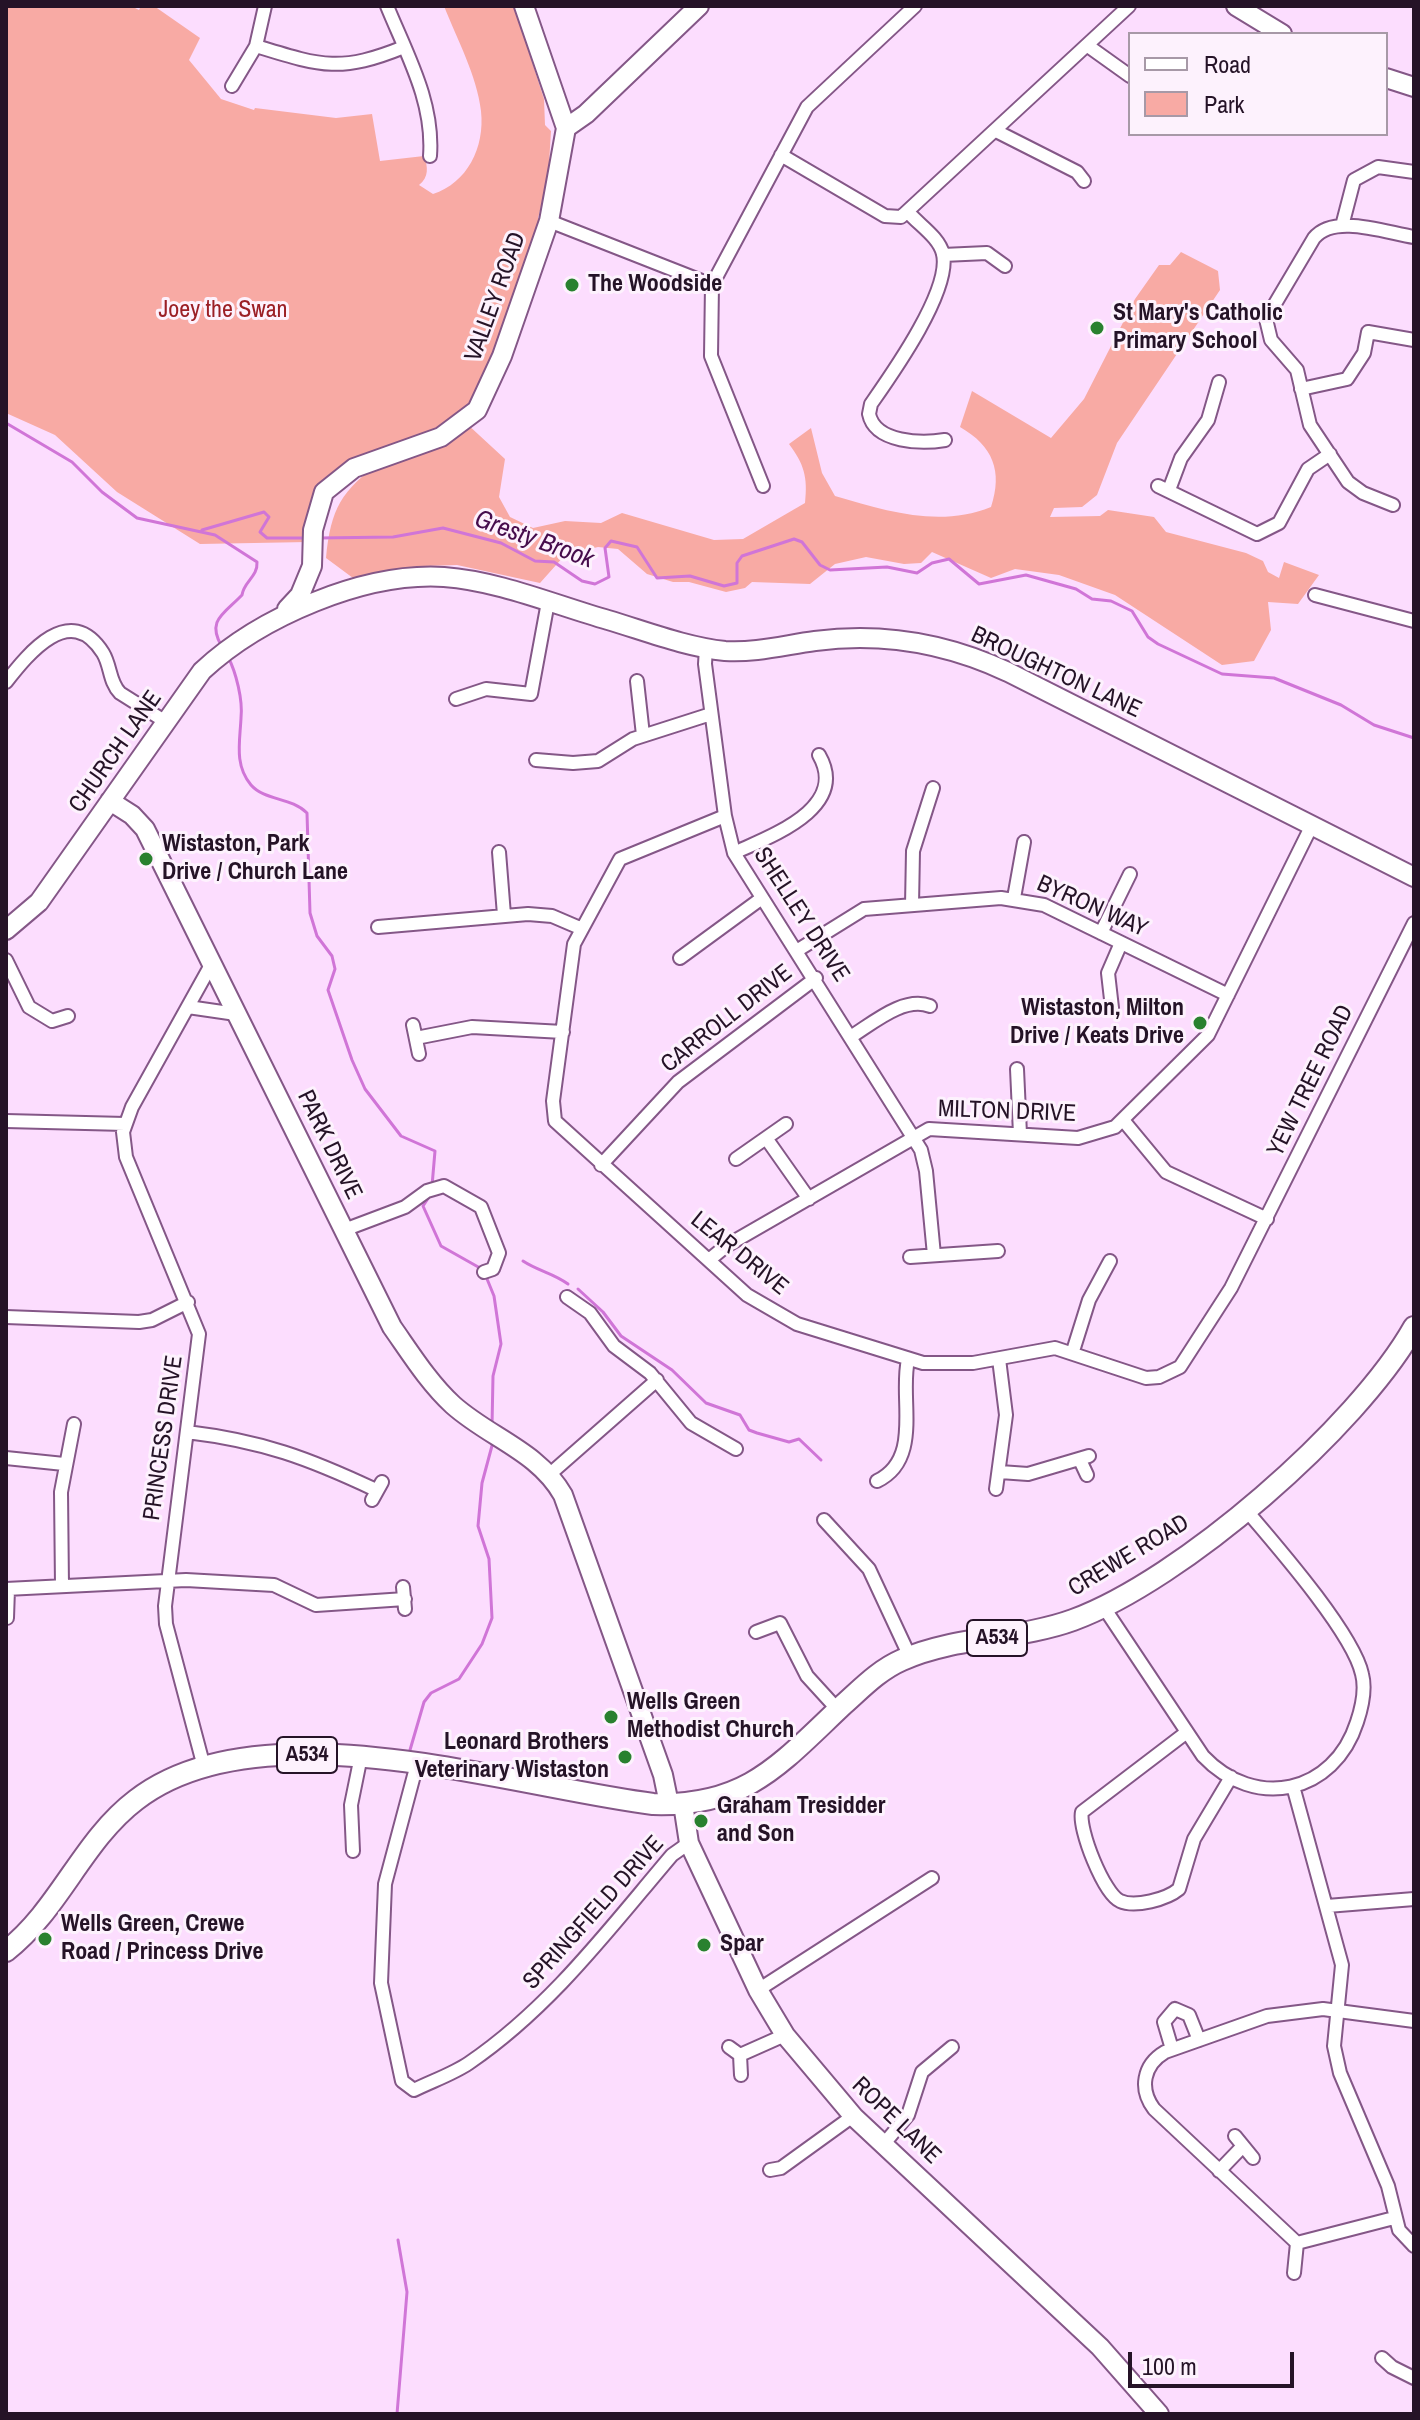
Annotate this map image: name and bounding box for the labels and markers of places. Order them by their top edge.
place label: The Woodside [588,271,722,299]
marker: The Woodside [563,276,581,294]
place label: St Mary's Catholic Primary School [1113,300,1283,356]
marker: St Mary's Catholic Primary School [1088,319,1106,337]
place label: Wistaston, Park Drive / Church Lane [162,831,348,887]
marker: Wistaston, Park Drive / Church Lane [137,850,155,868]
place label: Wistaston, Milton Drive / Keats Drive [1010,995,1184,1051]
marker: Wistaston, Milton Drive / Keats Drive [1191,1014,1209,1032]
place label: Wells Green Methodist Church [627,1689,794,1745]
marker: Wells Green Methodist Church [602,1708,620,1726]
place label: Leonard Brothers Veterinary Wistaston [415,1729,609,1785]
marker: Leonard Brothers Veterinary Wistaston [616,1748,634,1766]
place label: Graham Tresidder and Son [717,1793,885,1849]
marker: Graham Tresidder and Son [692,1812,710,1830]
place label: Wells Green, Crewe Road / Princess Drive [61,1911,263,1967]
marker: Wells Green, Crewe Road / Princess Drive [36,1930,54,1948]
place label: Spar [720,1931,764,1959]
marker: Spar [695,1936,713,1954]

